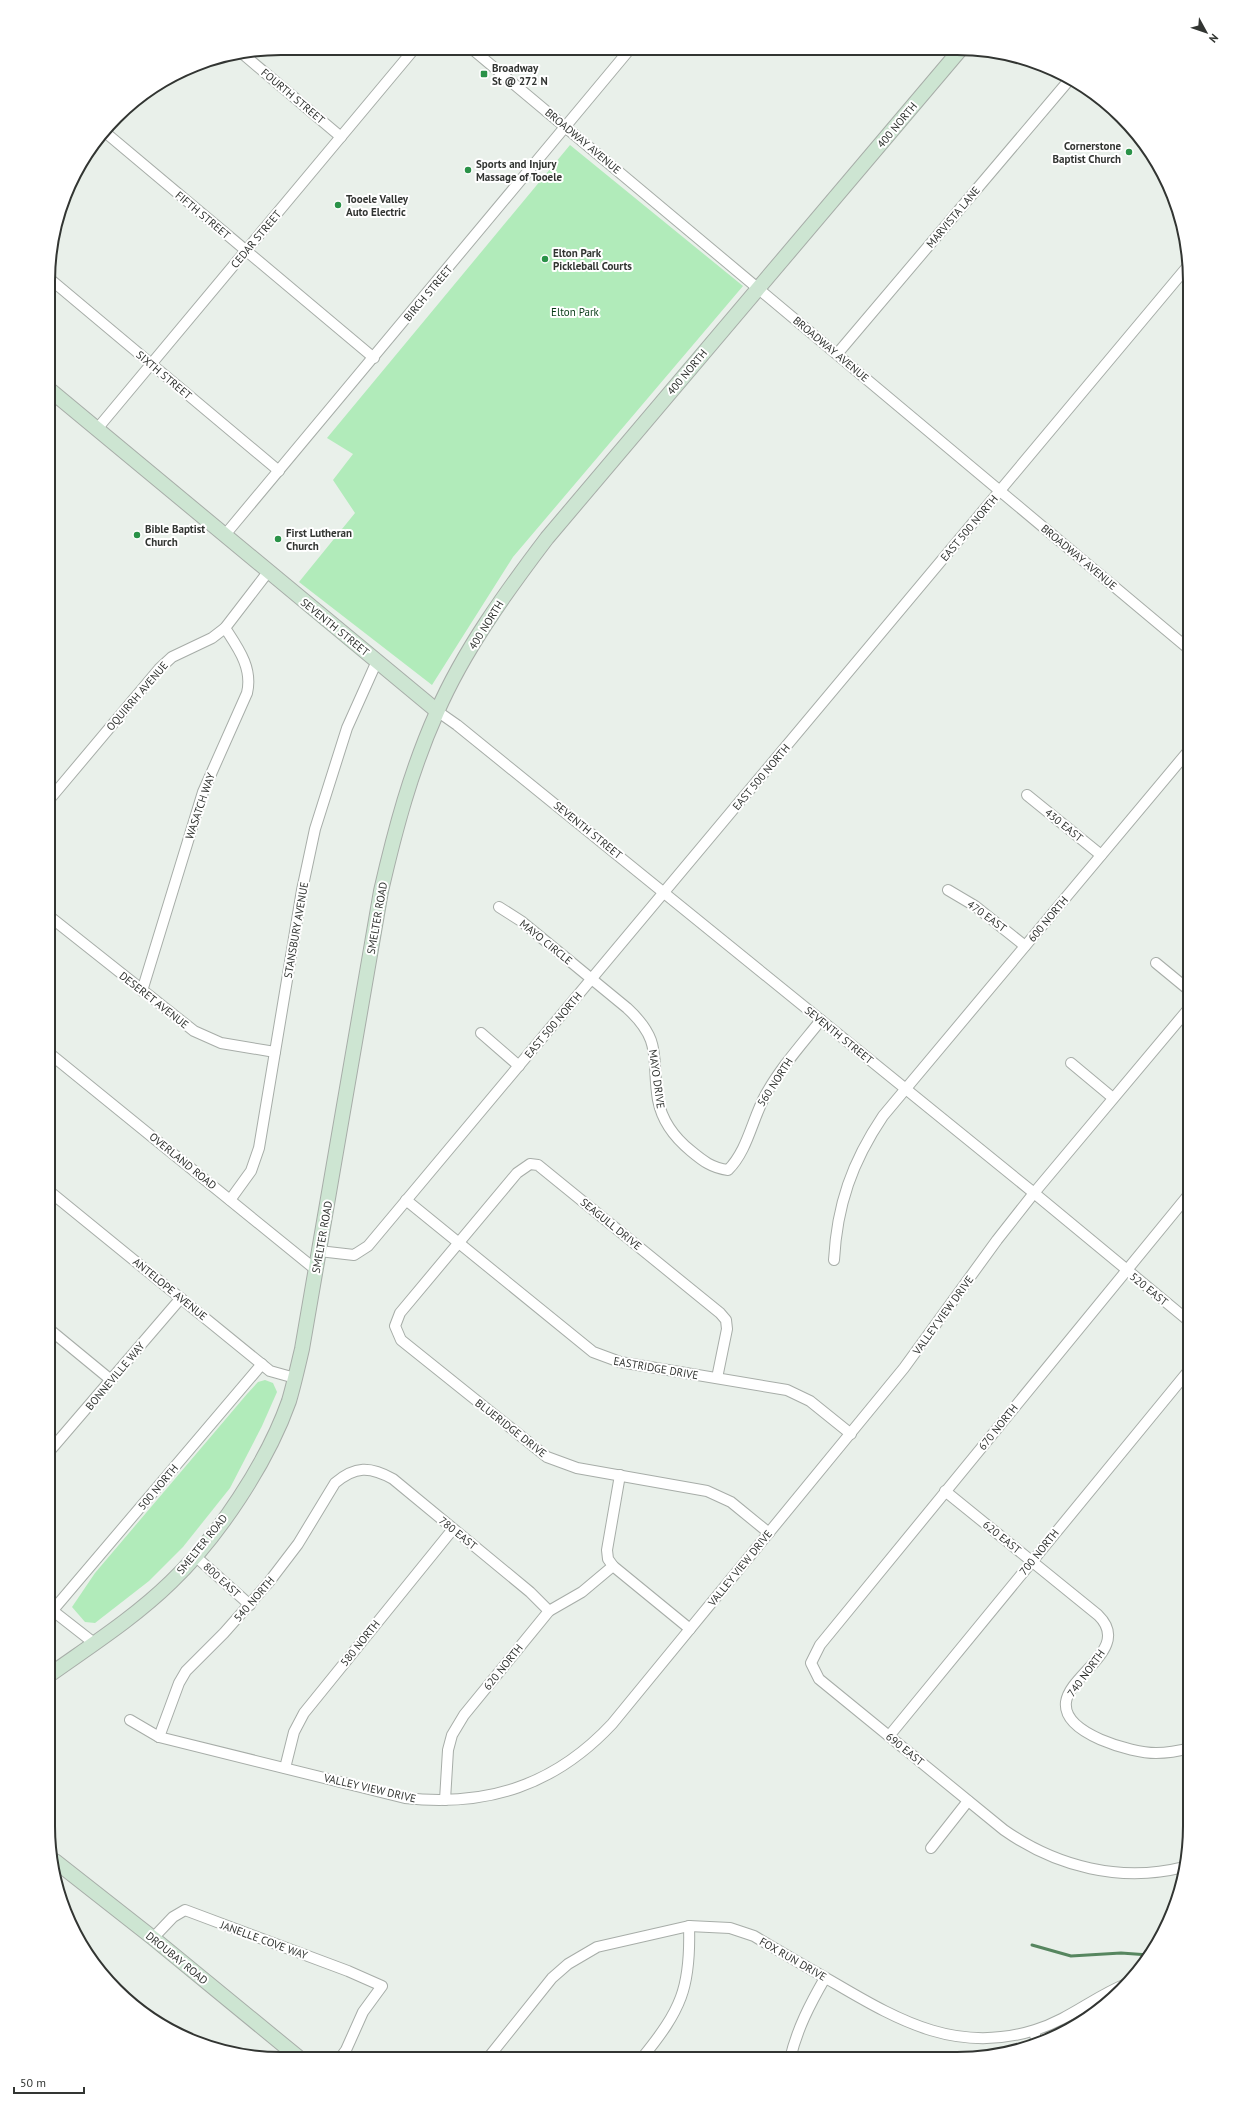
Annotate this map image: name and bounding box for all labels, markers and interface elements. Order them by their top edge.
north arrow [1186,12,1226,52]
text: N [1206,31,1221,46]
place label: Broadway St @ 272 N [492,61,548,88]
street label: FOURTH STREET [258,65,328,127]
marker: Broadway St @ 272 N [479,69,489,79]
street label: 400 NORTH [874,99,920,151]
street label: BROADWAY AVENUE [542,105,624,177]
place label: Cornerstone Baptist Church [1053,139,1121,166]
marker: Cornerstone Baptist Church [1124,147,1134,157]
place label: Sports and Injury Massage of Tooele [476,157,562,184]
marker: Sports and Injury Massage of Tooele [463,165,473,175]
street label: MARVISTA LANE [923,183,983,251]
street label: FIFTH STREET [173,188,233,242]
place label: Tooele Valley Auto Electric [346,192,409,219]
marker: Tooele Valley Auto Electric [333,200,343,210]
street label: CEDAR STREET [228,207,284,271]
place label: Elton Park Pickleball Courts [553,246,632,273]
marker: Elton Park Pickleball Courts [540,254,550,264]
street label: BIRCH STREET [401,262,455,324]
park label: Elton Park [551,305,600,319]
street label: BROADWAY AVENUE [790,313,872,385]
street label: 400 NORTH [664,346,710,398]
street label: SIXTH STREET [133,348,195,402]
street label: EAST 500 NORTH [937,492,1001,564]
street label: BROADWAY AVENUE [1038,521,1120,593]
place label: Bible Baptist Church [145,522,205,549]
place label: First Lutheran Church [286,526,352,553]
marker: Bible Baptist Church [132,530,142,540]
marker: First Lutheran Church [273,534,283,544]
street label: SEVENTH STREET [298,595,372,659]
street label: 400 NORTH [465,598,507,652]
street label: OQUIRRH AVENUE [103,658,171,733]
street label: EAST 500 NORTH [729,741,793,813]
street label: WASATCH WAY [182,770,218,841]
street label: SEVENTH STREET [551,798,625,862]
street label: 430 EAST [1042,805,1086,845]
street label: STANSBURY AVENUE [281,881,311,979]
street label: SMELTER ROAD [364,881,390,955]
street label: 600 NORTH [1025,893,1071,945]
street label: 470 EAST [965,897,1009,935]
street label: MAYO CIRCLE [517,916,575,968]
street label: DESERET AVENUE [117,969,192,1031]
street label: EAST 500 NORTH [521,989,585,1061]
street label: SEVENTH STREET [802,1003,876,1067]
street label: MAYO DRIVE [646,1049,668,1110]
street label: 560 NORTH [754,1055,796,1109]
street label: OVERLAND ROAD [147,1130,219,1192]
street label: SEAGULL DRIVE [578,1195,645,1253]
street label: SMELTER ROAD [309,1200,335,1274]
street label: ANTELOPE AVENUE [130,1255,210,1323]
street label: 520 EAST [1127,1269,1171,1309]
street label: VALLEY VIEW DRIVE [909,1273,976,1358]
street label: BONNEVILLE WAY [82,1338,148,1413]
street label: EASTRIDGE DRIVE [612,1354,700,1382]
street label: BLUERIDGE DRIVE [472,1396,550,1460]
street label: 670 NORTH [975,1401,1021,1453]
street label: 500 NORTH [135,1461,181,1513]
street label: SMELTER ROAD [174,1511,230,1577]
street label: 780 EAST [436,1513,480,1553]
street label: 620 EAST [980,1517,1024,1557]
street label: 700 NORTH [1016,1526,1062,1578]
street label: VALLEY VIEW DRIVE [704,1527,775,1610]
street label: 800 EAST [201,1560,243,1600]
street label: 540 NORTH [231,1574,277,1624]
street label: 580 NORTH [337,1617,383,1669]
street label: 620 NORTH [480,1641,526,1693]
street label: 740 NORTH [1064,1647,1108,1699]
street label: 690 EAST [883,1729,927,1769]
street label: VALLEY VIEW DRIVE [322,1770,418,1805]
street label: JANELLE COVE WAY [217,1917,310,1963]
street label: DROUBAY ROAD [143,1929,211,1987]
street label: FOX RUN DRIVE [757,1934,829,1984]
scale bar [14,2069,84,2095]
text: 50 m [20,2075,46,2090]

